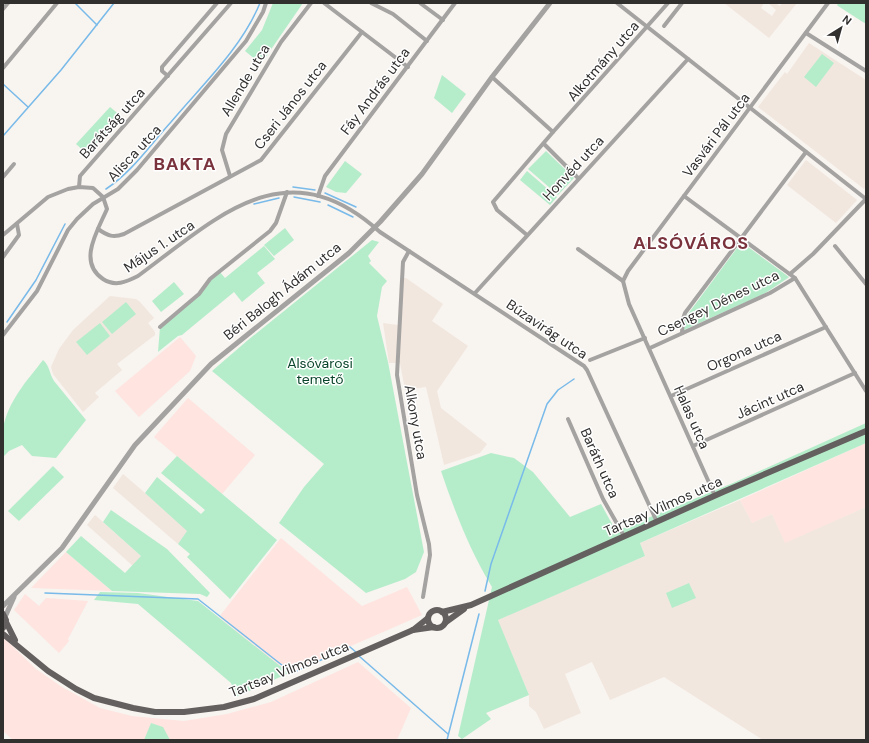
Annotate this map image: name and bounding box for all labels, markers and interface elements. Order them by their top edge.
north arrow [821,8,861,48]
text: N [840,12,854,28]
street label: Alkotmány utca [563,17,643,105]
street label: Allende utca [216,41,274,119]
street label: Fáy András utca [336,44,414,138]
street label: Cseri János utca [250,57,330,153]
street label: Barátság utca [75,84,149,162]
street label: Vasvári Pál utca [678,89,754,181]
street label: Alisca utca [103,121,165,185]
street label: Honvéd utca [538,132,608,204]
district label: BAKTA [153,152,217,176]
street label: Május 1. utca [120,216,198,276]
district label: ALSÓVÁROS [633,231,749,255]
street label: Béri Balogh Ádám utca [220,238,344,344]
street label: Csengey Dénes utca [654,266,782,340]
street label: Búzavirág utca [503,295,591,363]
street label: Orgona utca [704,327,784,375]
park label: Alsóvárosi temető [287,354,353,388]
street label: Jácint utca [733,377,807,423]
street label: Halas utca [670,382,714,452]
street label: Alkony utca [401,383,431,461]
street label: Baráth utca [577,425,623,501]
street label: Tartsay Vilmos utca [601,472,725,540]
street label: Tartsay Vilmos utca [227,637,351,701]

